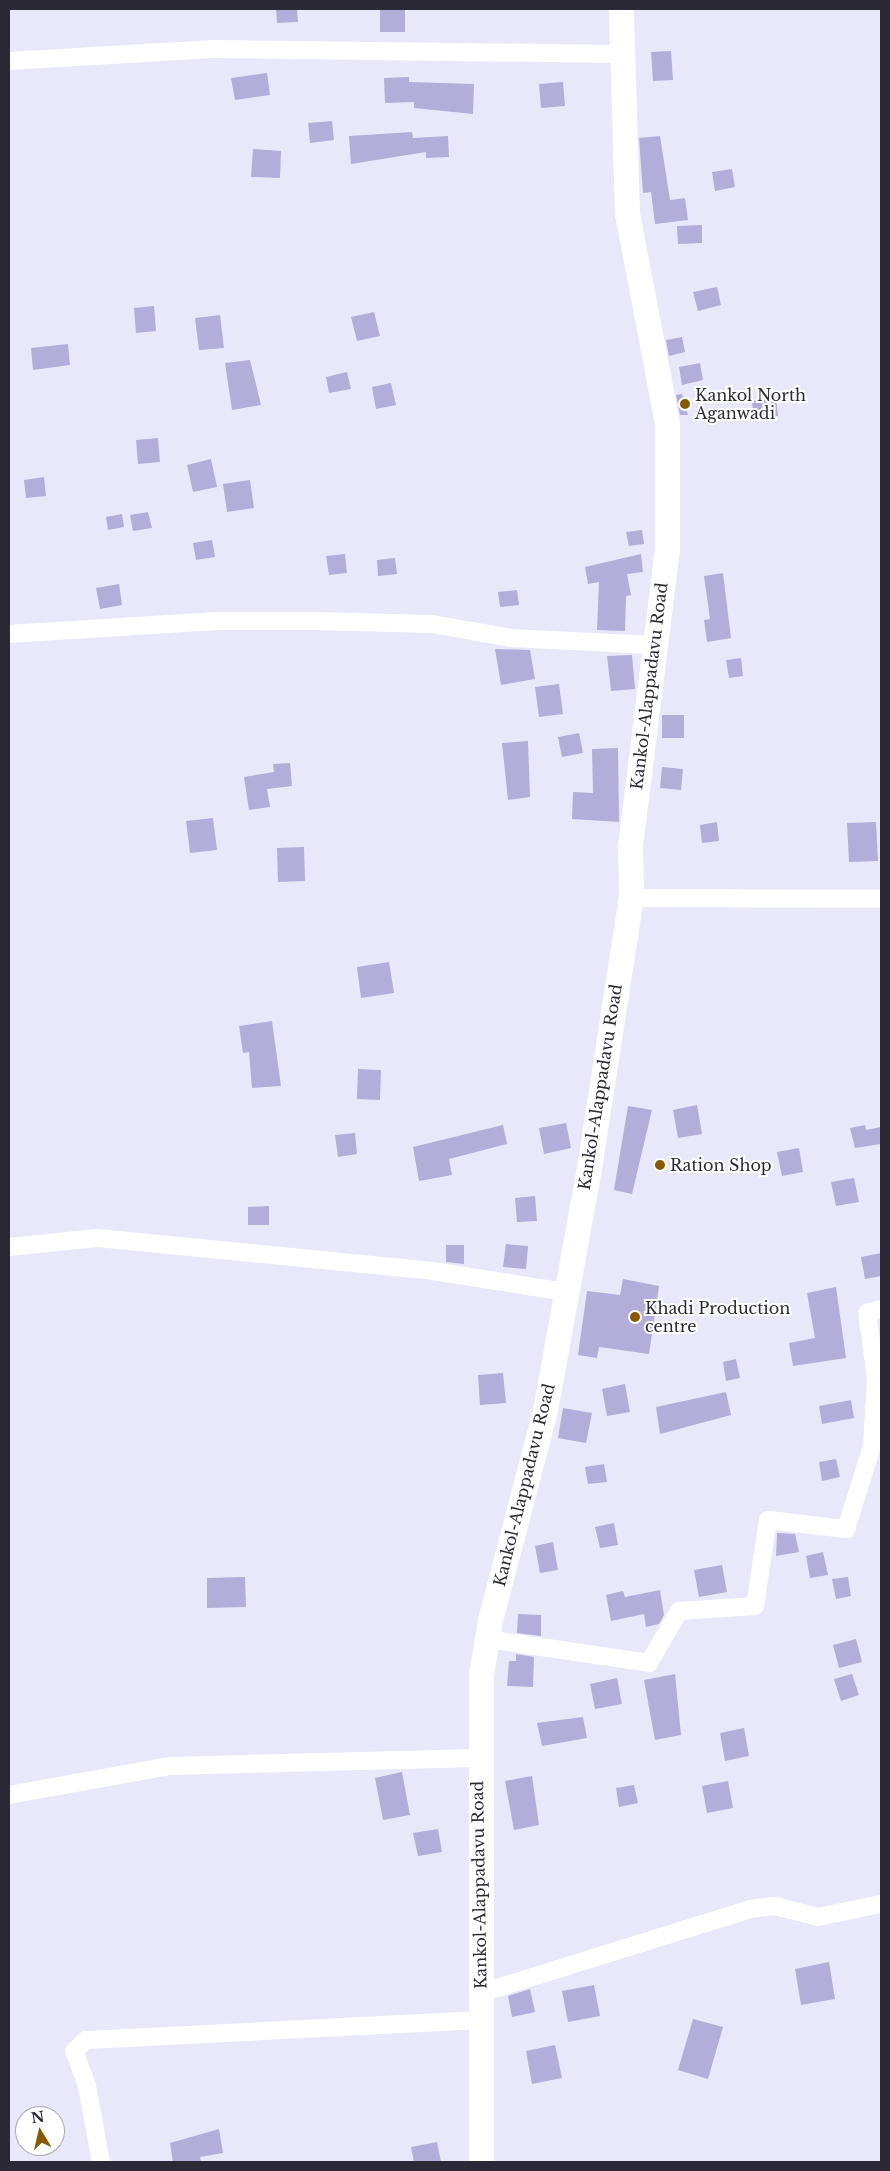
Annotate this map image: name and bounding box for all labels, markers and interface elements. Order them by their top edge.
place label: Kankol North Aganwadi [695,385,806,423]
marker: Kankol North Aganwadi [679,398,691,410]
street label: Kankol-Alappadavu Road [627,581,671,791]
street label: Kankol-Alappadavu Road [574,983,626,1191]
place label: Ration Shop [670,1155,772,1175]
marker: Ration Shop [654,1159,666,1171]
place label: Khadi Production centre [645,1298,790,1336]
marker: Khadi Production centre [629,1311,641,1323]
street label: Kankol-Alappadavu Road [489,1382,559,1588]
street label: Kankol-Alappadavu Road [468,1781,490,1989]
north arrow [15,2106,65,2156]
text: N [30,2107,46,2127]

